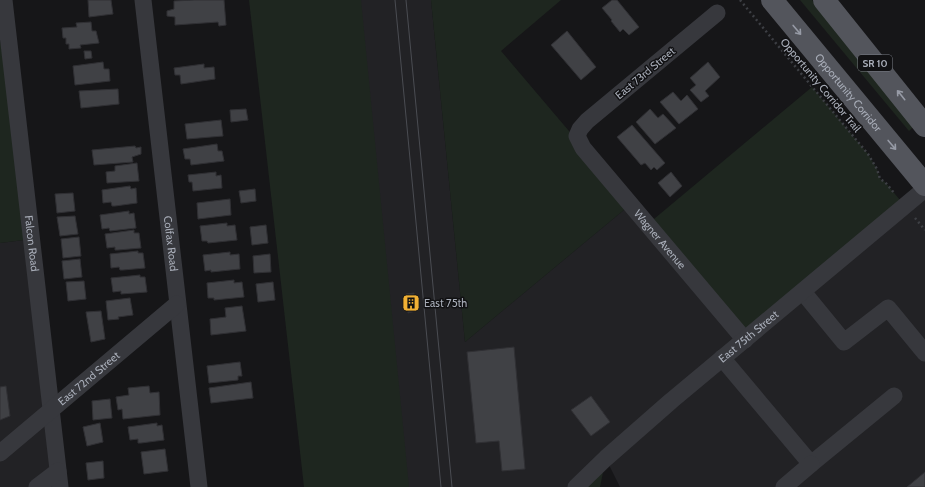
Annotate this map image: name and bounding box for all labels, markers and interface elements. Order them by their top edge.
one-way arrow [792,25,801,35]
street label: Opportunity Corridor Trail [778,35,864,135]
street label: East 73rd Street [612,44,678,102]
street label: Opportunity Corridor [813,50,885,134]
road number: SR 10 [858,55,892,71]
one-way arrow [896,90,905,101]
one-way arrow [888,140,897,150]
street label: Wagner Avenue [631,207,689,272]
street label: Falcon Road [22,215,42,272]
street label: Colfax Road [161,215,181,272]
building icon: East 75th [401,293,421,313]
place label: East 75th [424,296,467,310]
street label: East 75th Street [715,307,782,366]
street label: East 72nd Street [55,348,123,408]

